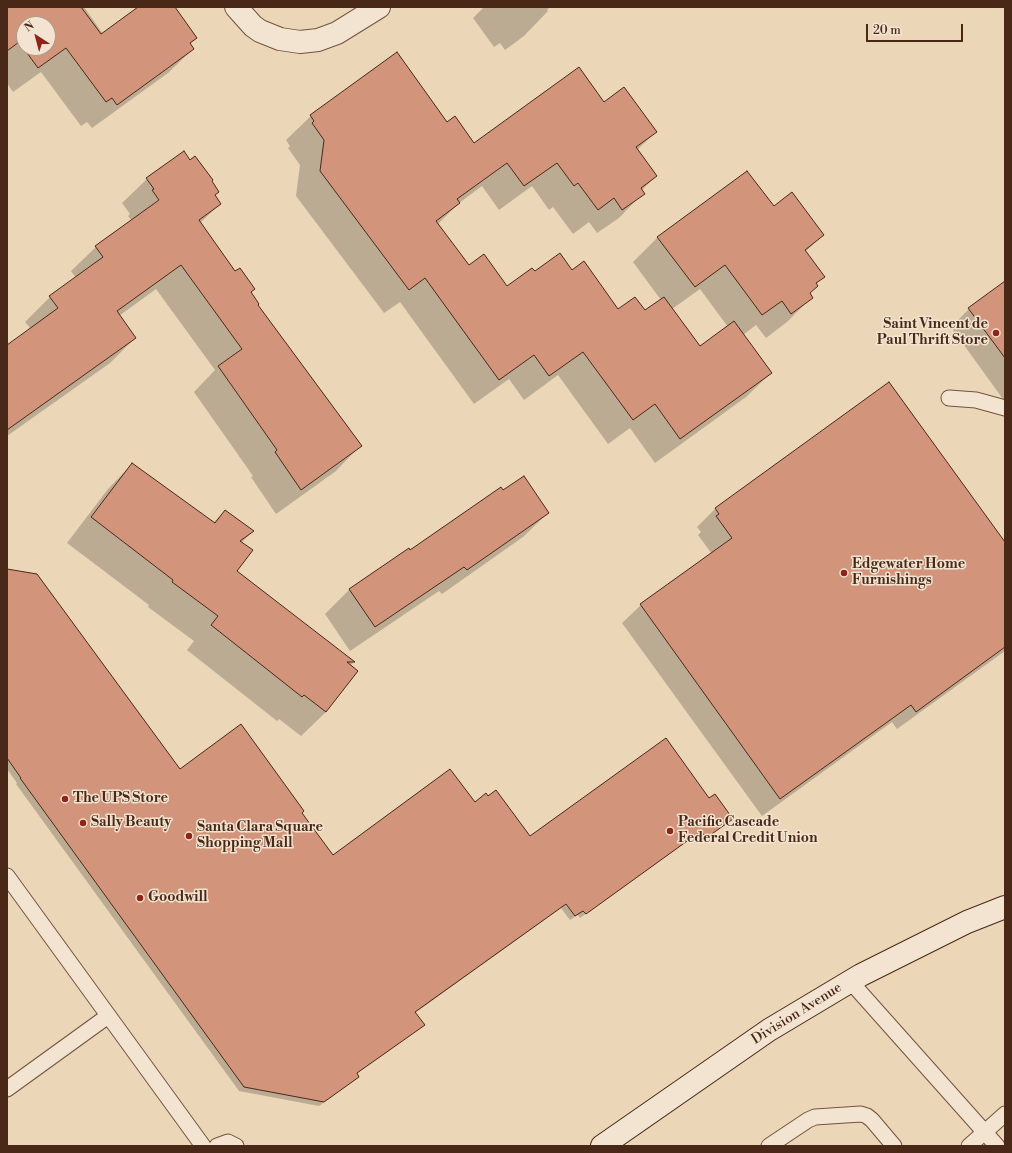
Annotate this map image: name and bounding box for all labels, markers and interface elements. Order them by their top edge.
north arrow [16,16,56,56]
scale bar [868,16,965,42]
text: N [22,19,37,35]
text: 20 m [873,23,901,38]
place label: Saint Vincent de Paul Thrift Store [877,317,988,350]
marker: Saint Vincent de Paul Thrift Store [991,328,1001,338]
place label: Edgewater Home Furnishings [852,557,965,590]
marker: Edgewater Home Furnishings [839,568,849,578]
place label: The UPS Store [73,791,168,807]
marker: The UPS Store [60,794,70,804]
place label: Sally Beauty [91,815,171,831]
place label: Pacific Cascade Federal Credit Union [678,815,818,848]
marker: Sally Beauty [78,818,88,828]
place label: Santa Clara Square Shopping Mall [197,820,323,852]
marker: Pacific Cascade Federal Credit Union [665,826,675,836]
marker: Santa Clara Square Shopping Mall [184,831,194,841]
place label: Goodwill [148,890,208,906]
marker: Goodwill [135,893,145,903]
street label: Division Avenue [749,980,845,1048]

